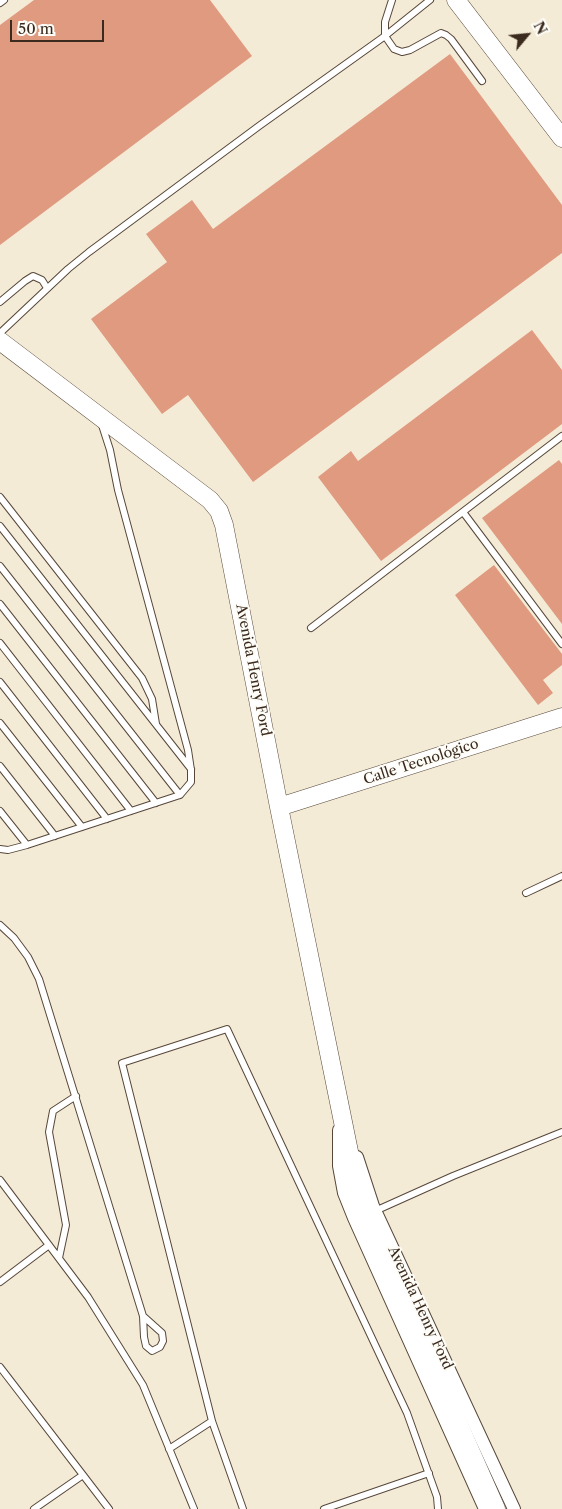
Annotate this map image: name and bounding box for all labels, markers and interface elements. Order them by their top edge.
scale bar [12,10,106,42]
north arrow [502,10,552,60]
text: N [529,18,551,38]
text: 50 m [18,19,54,38]
street label: Avenida Henry Ford [232,603,274,737]
street label: Calle Tecnológico [361,735,481,789]
street label: Avenida Henry Ford [384,1244,456,1372]

